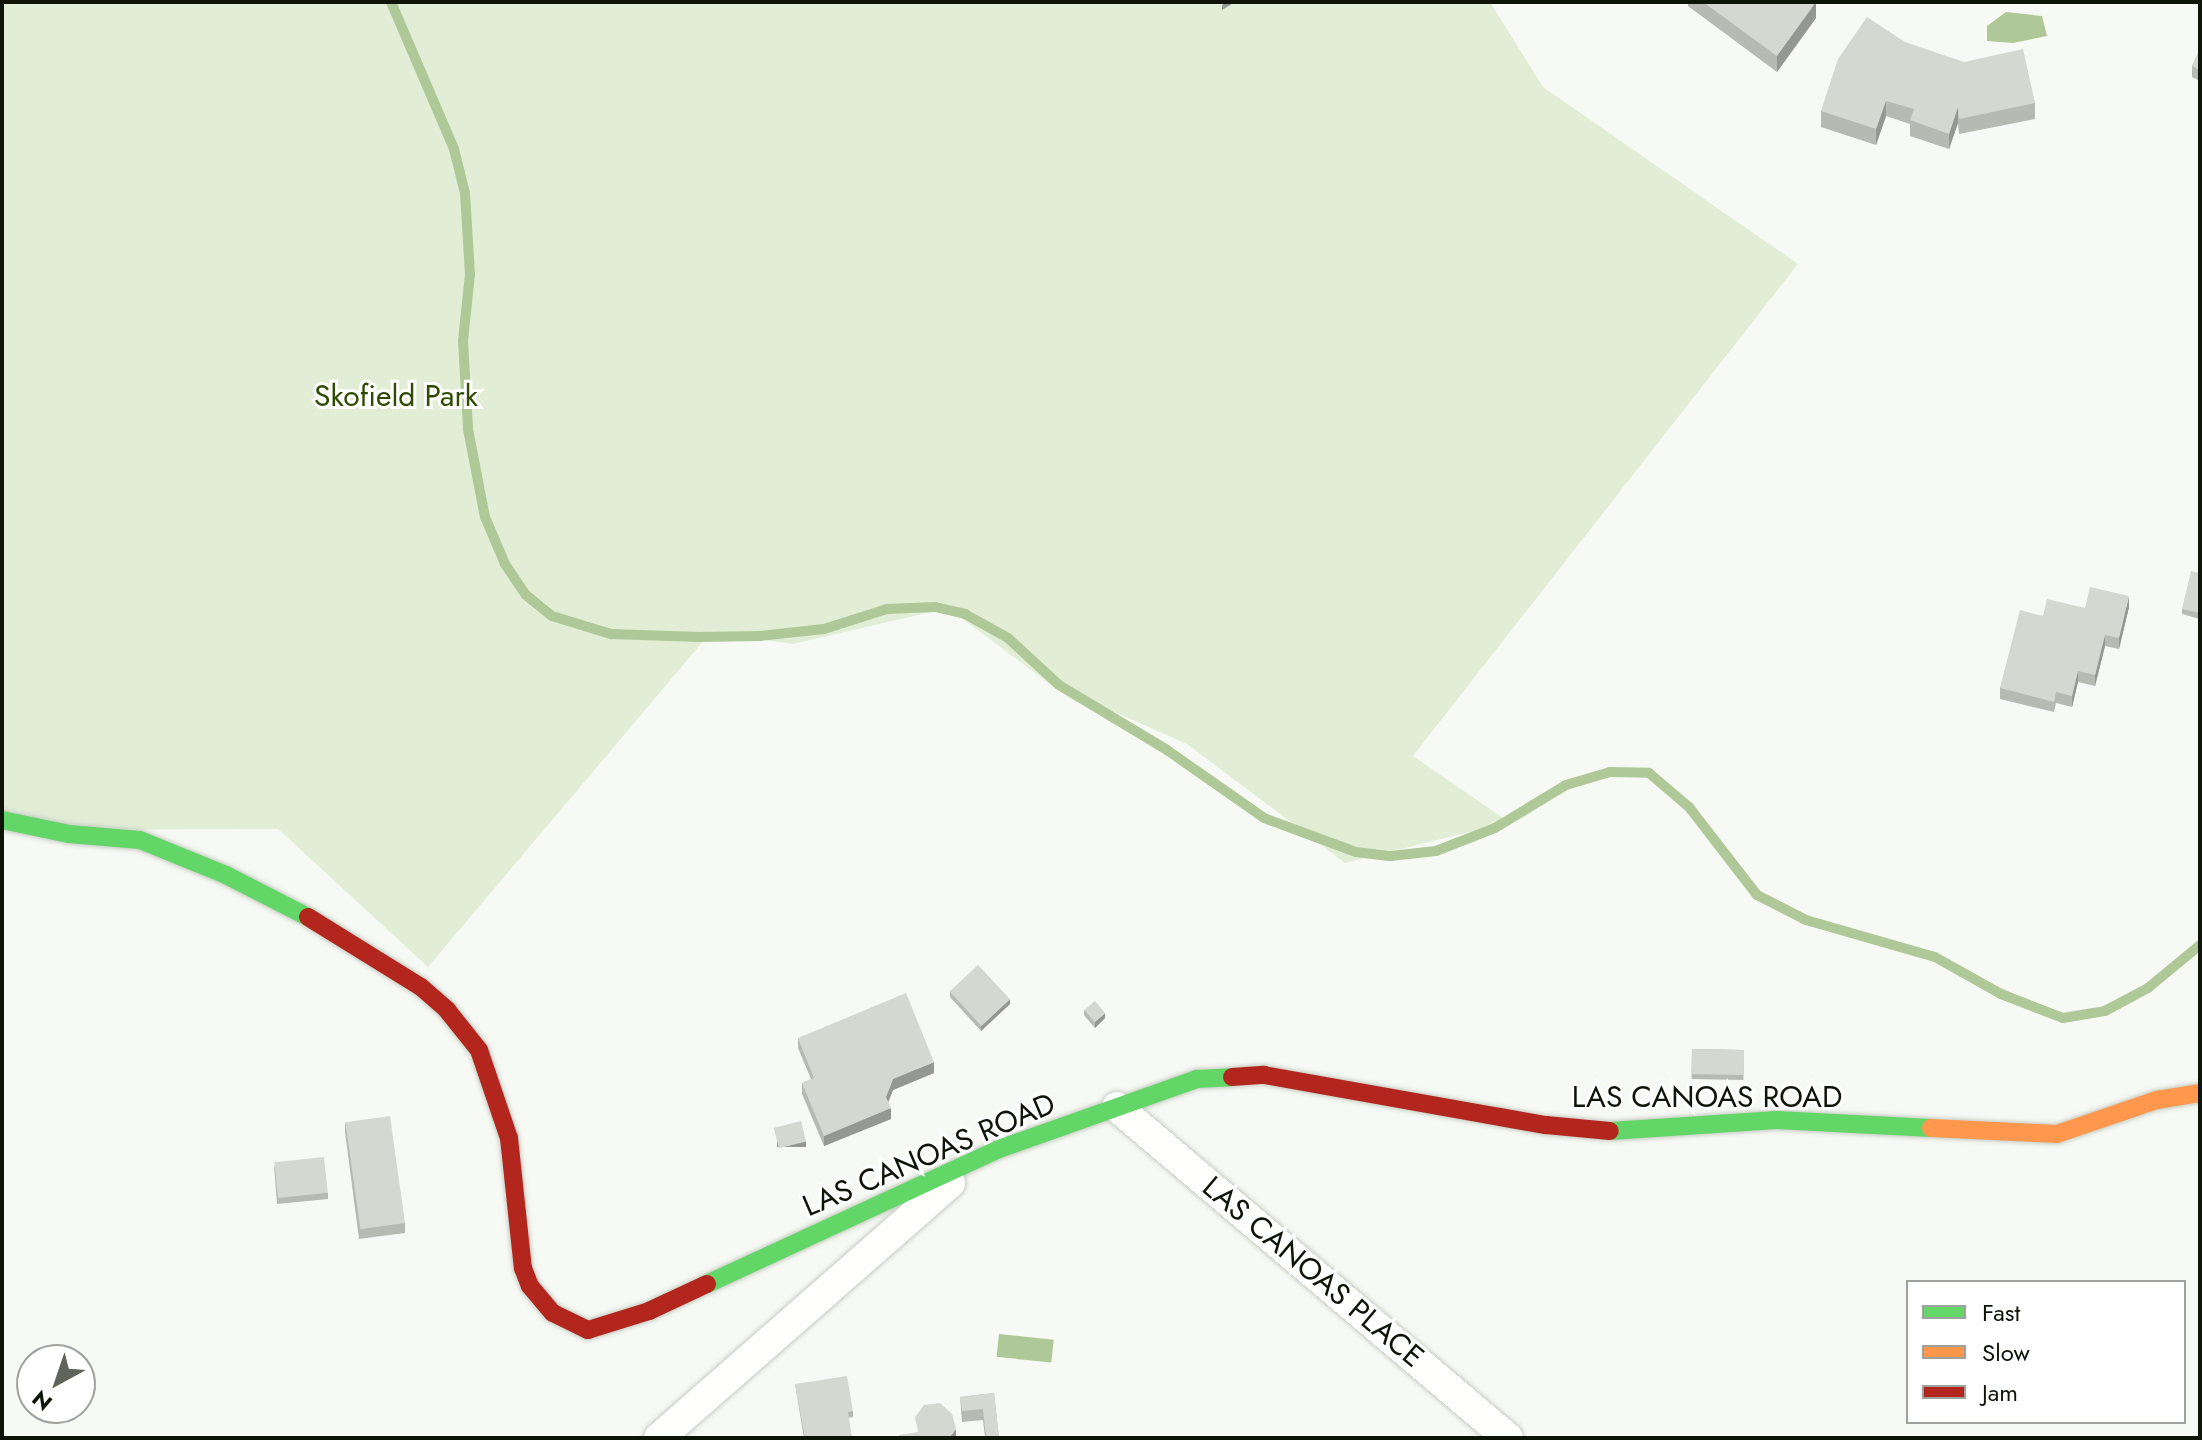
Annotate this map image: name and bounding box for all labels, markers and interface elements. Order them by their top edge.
park label: Skofield Park [314,378,478,414]
street label: LAS CANOAS ROAD [1572,1079,1842,1115]
street label: LAS CANOAS ROAD [797,1086,1061,1224]
street label: LAS CANOAS PLACE [1195,1169,1431,1375]
legend [1906,1280,2186,1424]
text: Fast [1982,1295,2020,1330]
text: Slow [1982,1335,2030,1370]
north arrow [16,1344,96,1424]
text: Jam [1982,1375,2018,1410]
text: N [25,1383,59,1419]

